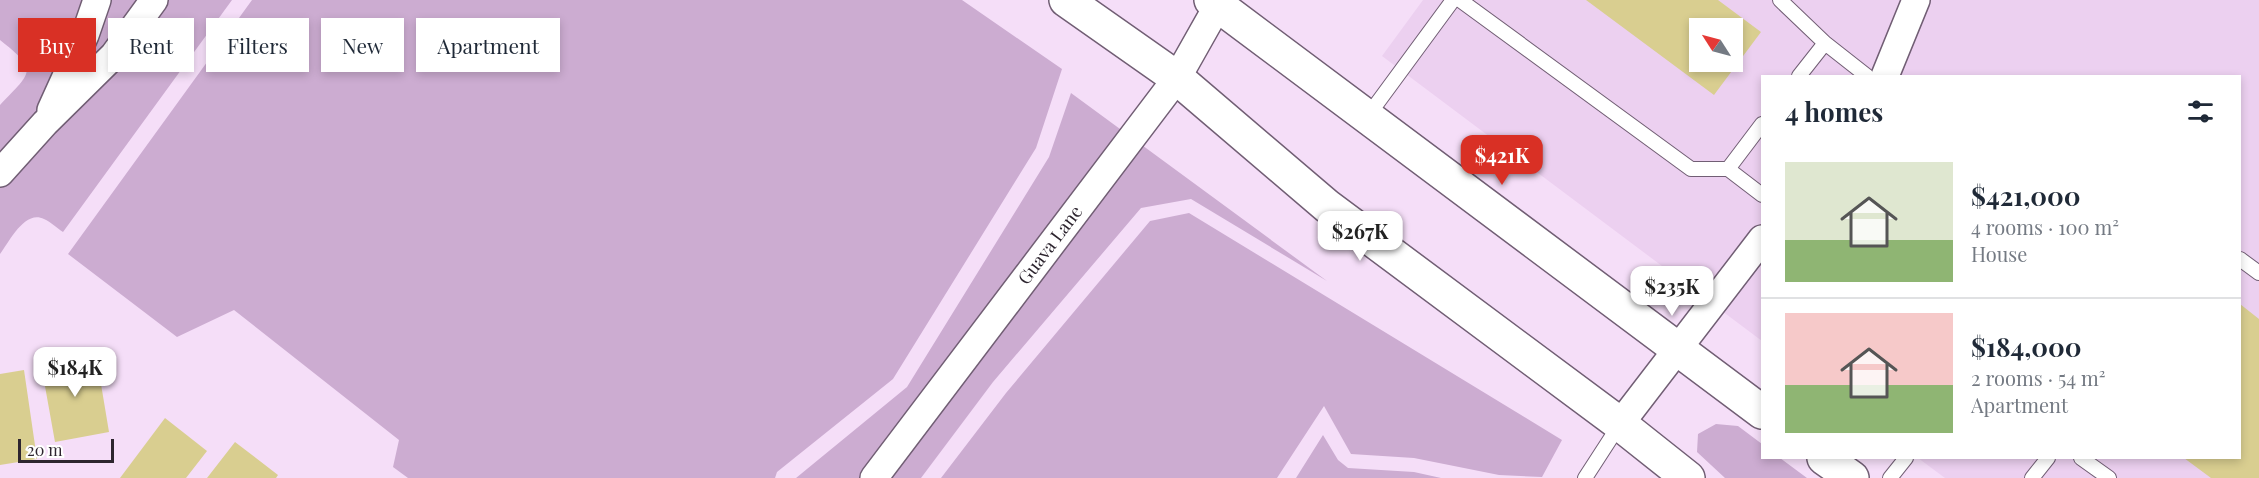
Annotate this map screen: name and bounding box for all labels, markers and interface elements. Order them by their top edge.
chip: Buy [18,18,96,72]
chip: Rent [108,18,194,72]
chip: Filters [206,18,309,72]
chip: New [321,18,404,72]
chip: Apartment [416,18,560,72]
north arrow [1689,18,1743,72]
map controls [1689,18,1743,72]
text: 4 homes [1785,94,1883,129]
icon: filters [2184,95,2217,128]
pin: $421K [1460,135,1544,186]
text: $421K [1475,141,1529,168]
text: $421,000 [1971,178,2081,213]
icon: home [1833,186,1905,258]
street label: Guava Lane [1012,200,1087,289]
pin: $267K [1318,211,1402,262]
text: 4 rooms · 100 m² [1971,213,2119,240]
text: $267K [1332,217,1388,244]
text: House [1971,240,2027,267]
pin: $235K [1630,266,1714,317]
text: $235K [1644,272,1700,299]
text: $184,000 [1971,329,2082,364]
icon: home [1833,337,1905,409]
pin: $184K [33,347,117,398]
text: $184K [47,353,103,380]
text: 2 rooms · 54 m² [1971,364,2106,391]
text: Apartment [1971,391,2068,418]
scale bar [18,436,114,464]
text: 20 m [27,439,62,460]

